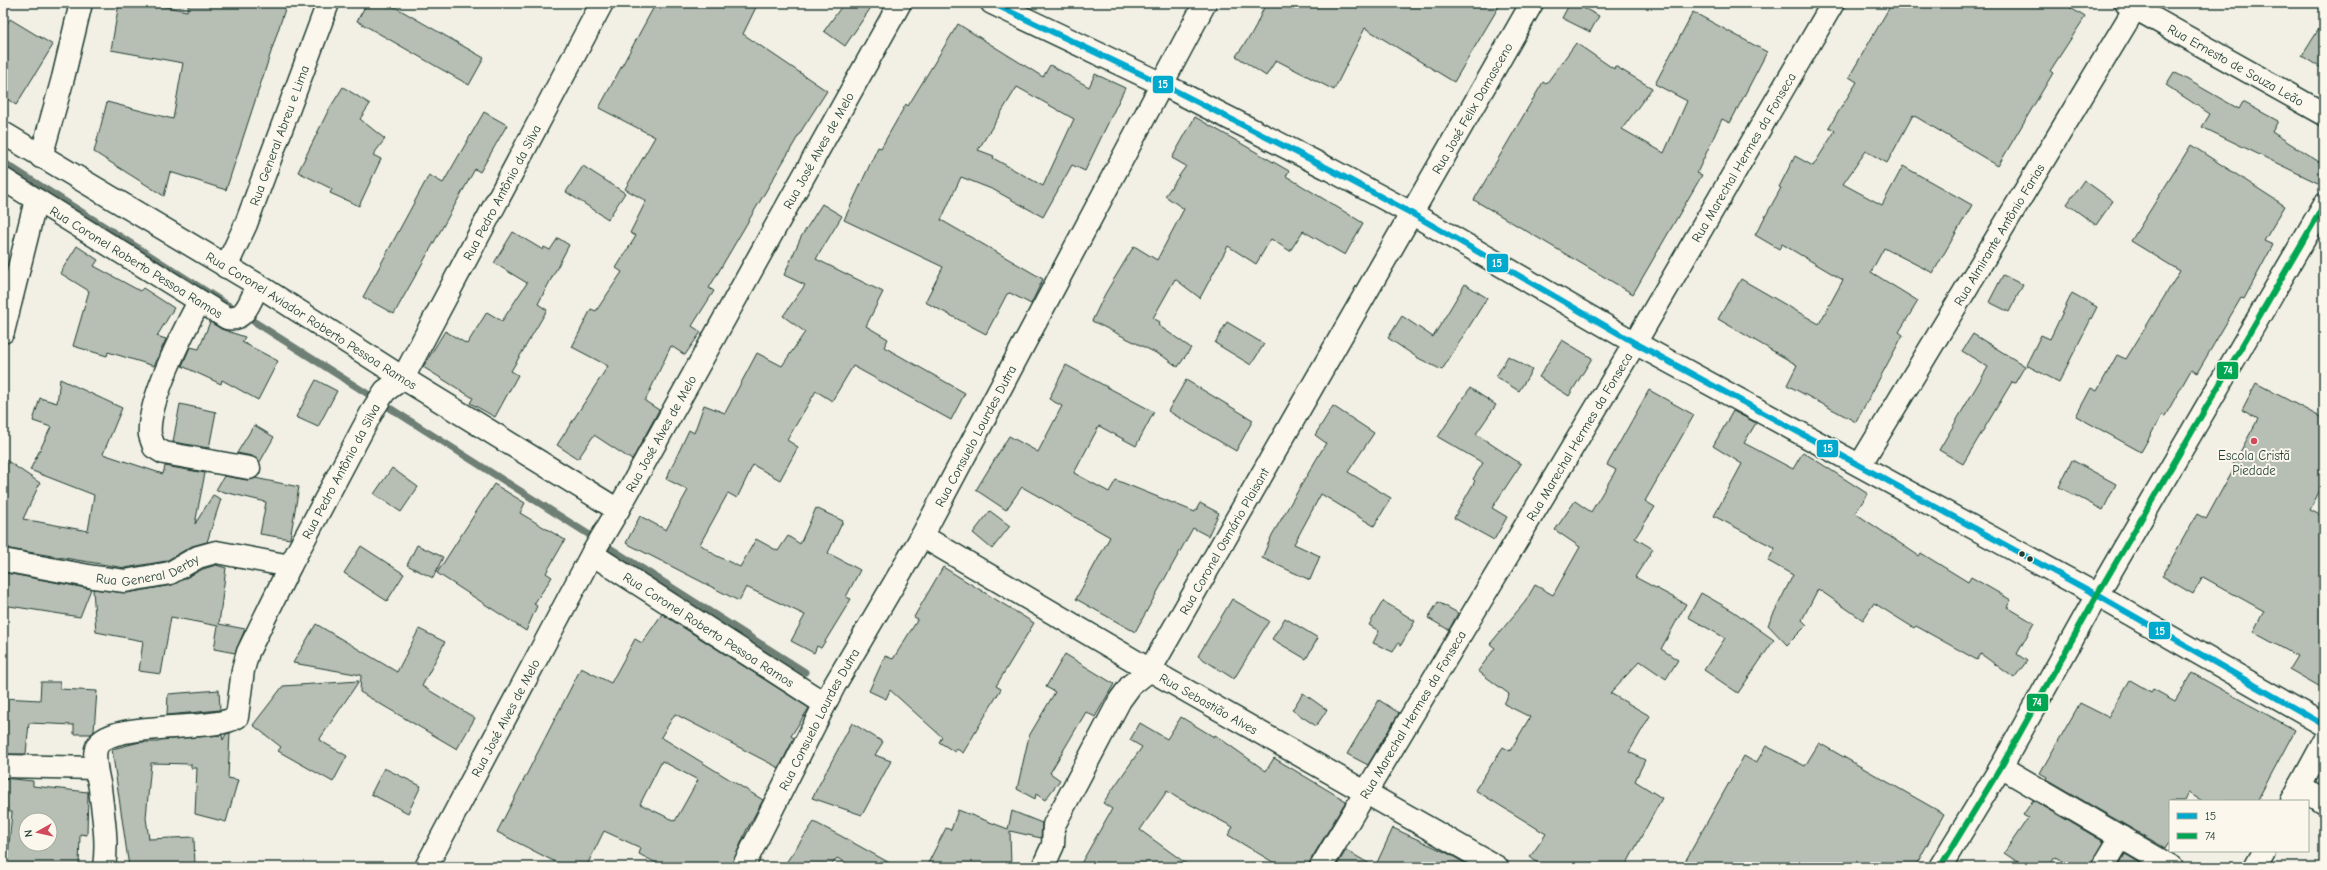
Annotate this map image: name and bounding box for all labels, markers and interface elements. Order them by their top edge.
street label: Rua Ernesto de Souza Leão [2165,21,2306,109]
street label: Rua José Felix Damasceno [1429,40,1516,176]
street label: Rua General Abreu e Lima [246,63,312,208]
street label: Rua Marechal Hermes da Fonseca [1689,70,1799,245]
line badge: 15 [1152,75,1174,94]
text: 15 [1158,78,1168,91]
street label: Rua José Alves de Melo [780,89,857,212]
street label: Rua Pedro Antônio da Silva [460,122,544,263]
street label: Rua Almirante Antônio Farias [1951,161,2048,308]
street label: Rua Coronel Roberto Pessoa Ramos [47,203,225,321]
street label: Rua Coronel Aviador Roberto Pessoa Ramos [203,249,419,393]
line badge: 15 [1486,253,1509,273]
text: 15 [1492,257,1502,270]
street label: Rua Marechal Hermes da Fonseca [1523,350,1636,524]
line badge: 74 [2216,361,2239,380]
street label: Rua Consuelo Lourdes Dutra [932,363,1019,509]
text: 74 [2223,364,2233,377]
street label: Rua José Alves de Melo [623,373,700,495]
street label: Rua Pedro Antônio da Silva [299,401,383,541]
marker: Escola Cristã Piedade [2249,436,2259,446]
line badge: 15 [1816,439,1839,458]
text: 15 [1823,442,1833,455]
place label: Escola Cristã Piedade [2218,448,2290,478]
street label: Rua Coronel Osmário Plaisant [1176,464,1273,617]
unlabelled marker [2017,549,2027,559]
street label: Rua General Derby [95,551,202,590]
unlabelled marker [2025,554,2035,564]
street label: Rua Coronel Roberto Pessoa Ramos [620,569,797,690]
line badge: 15 [2148,621,2171,640]
text: 15 [2155,625,2165,638]
street label: Rua Marechal Hermes da Fonseca [1357,628,1469,801]
street label: Rua Consuelo Lourdes Dutra [776,646,862,793]
street label: Rua José Alves de Melo [468,656,543,779]
street label: Rua Sebastião Alves [1157,670,1260,738]
line badge: 74 [2026,693,2049,712]
text: 74 [2032,696,2042,709]
legend [2169,800,2309,852]
text: 15 [2205,809,2216,823]
north arrow [18,812,58,852]
text: N [22,829,36,838]
text: 74 [2205,829,2216,843]

